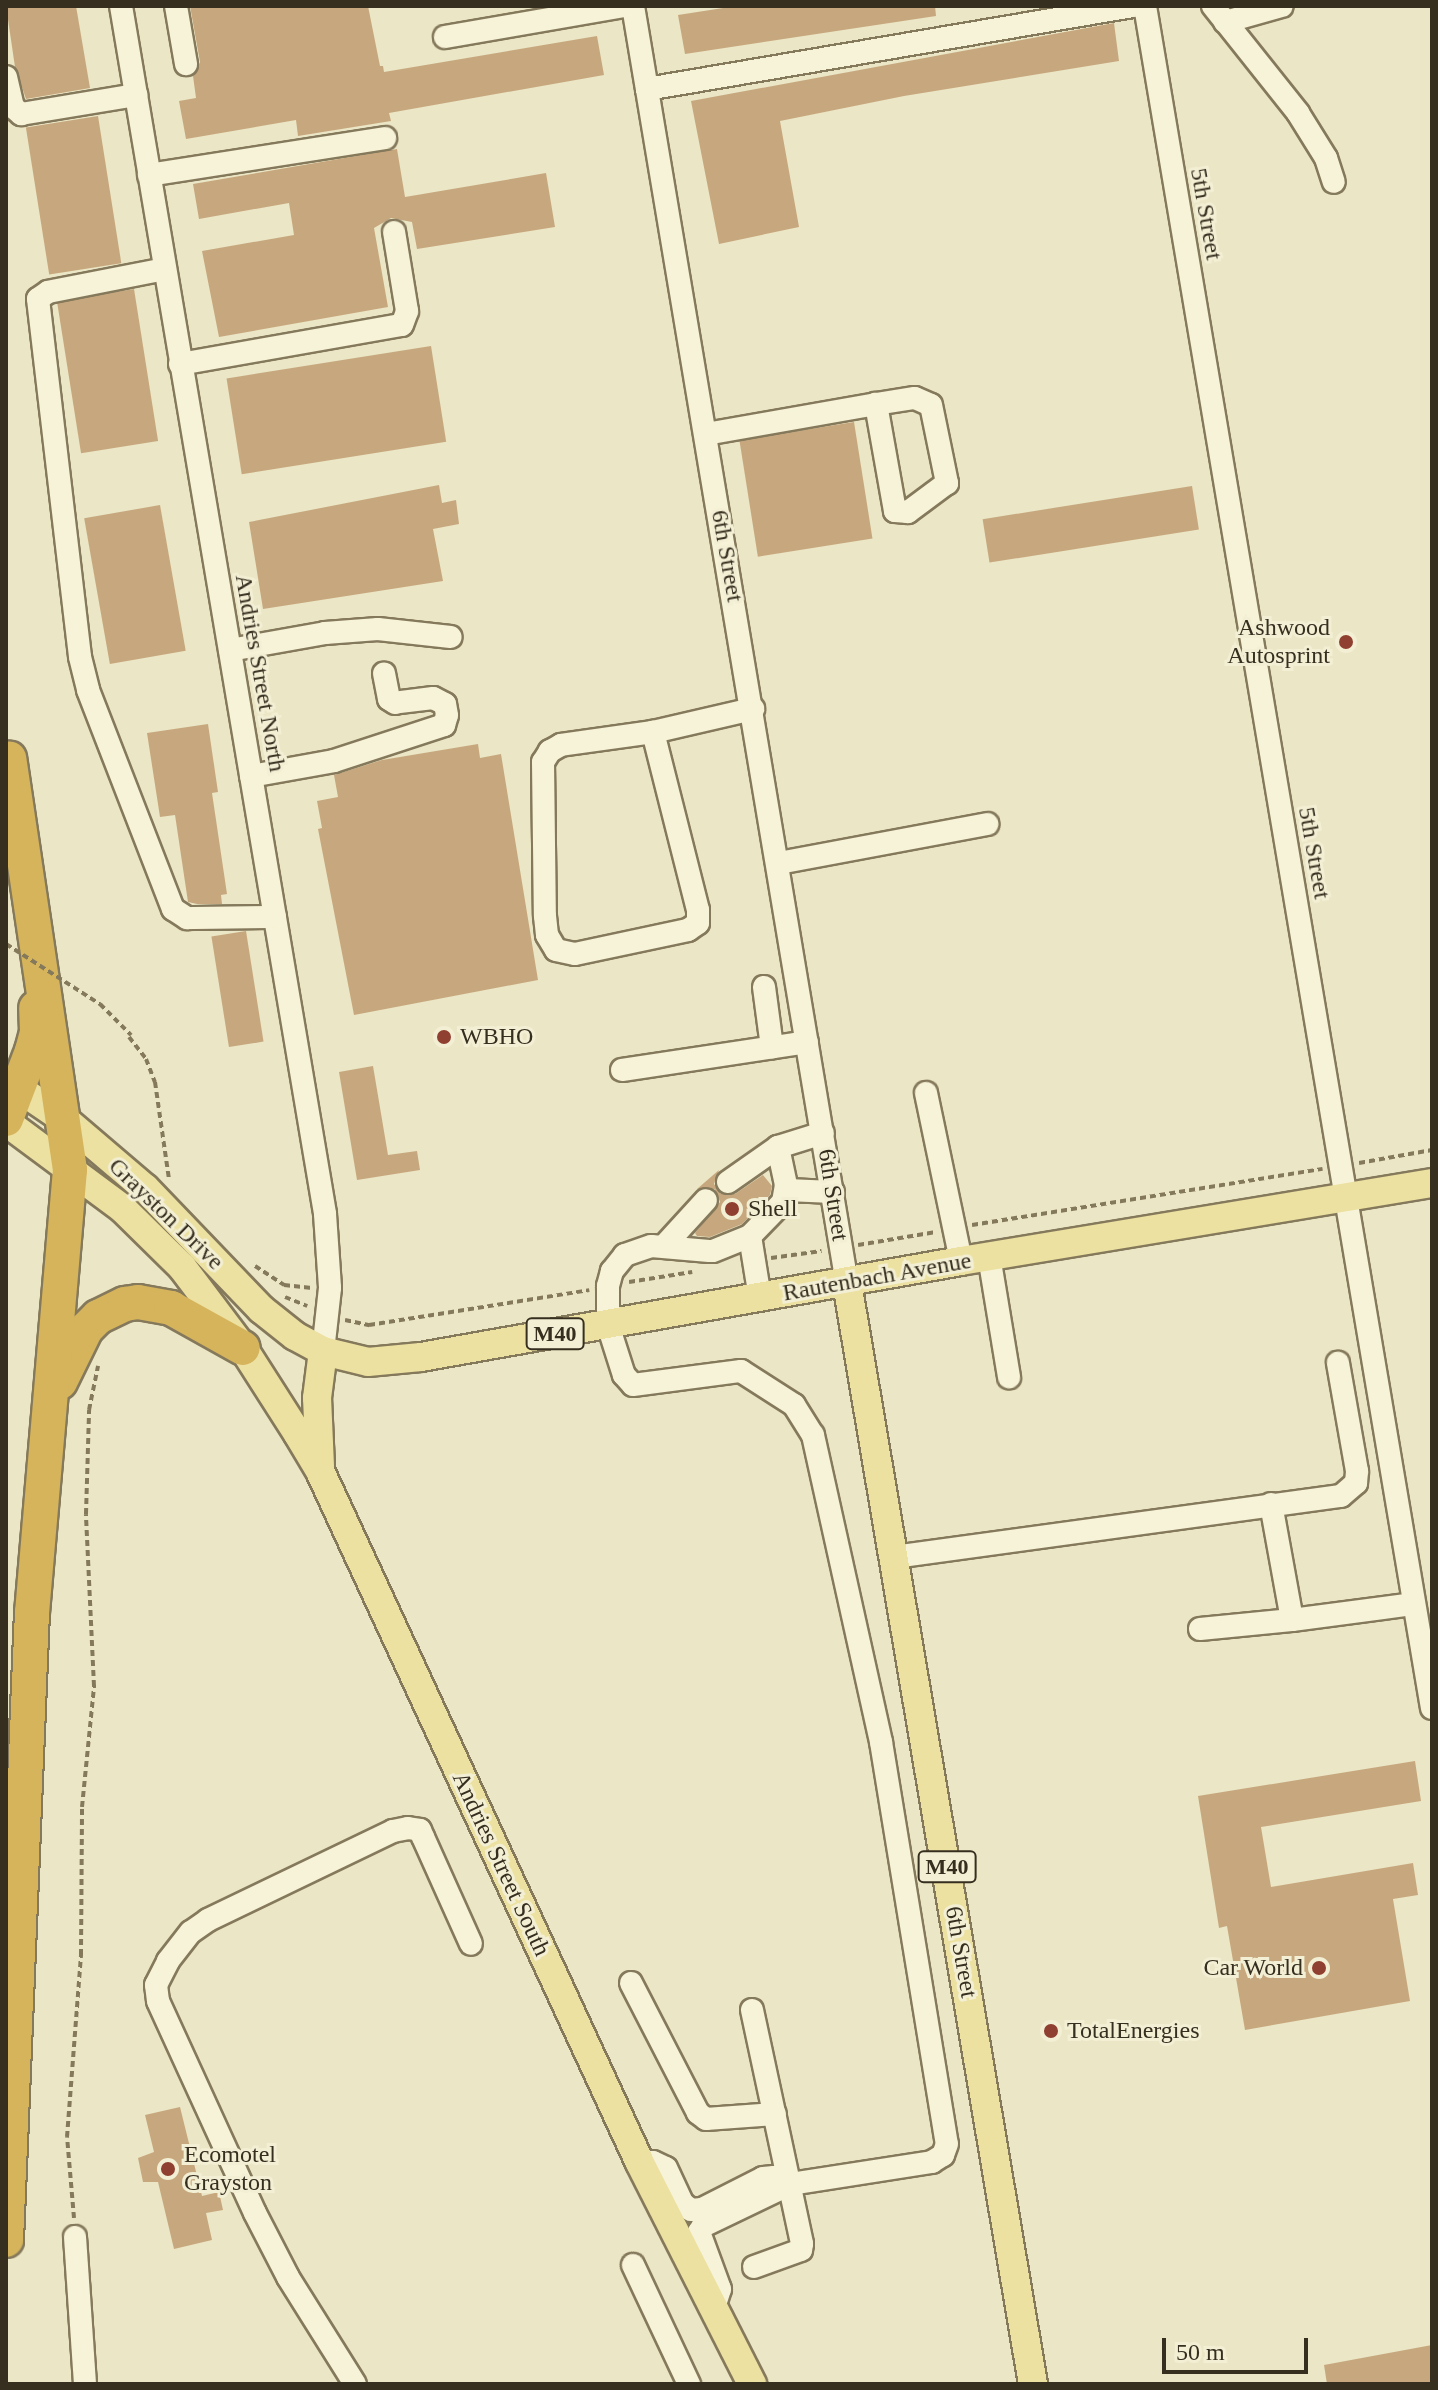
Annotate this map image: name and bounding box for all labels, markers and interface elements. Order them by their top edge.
street label: 5th Street [1184,166,1228,262]
street label: 6th Street [705,508,749,604]
street label: Andries Street North [228,572,292,774]
place label: Ashwood Autosprint [1227,614,1330,670]
marker: Ashwood Autosprint [1337,633,1355,651]
street label: 5th Street [1292,805,1336,901]
place label: WBHO [460,1023,533,1051]
marker: WBHO [435,1028,453,1046]
street label: 6th Street [812,1147,854,1243]
street label: Grayston Drive [103,1152,229,1276]
place label: Shell [748,1195,797,1223]
marker: Shell [723,1200,741,1218]
street label: Rautenbach Avenue [780,1246,974,1308]
road number: M40 [525,1316,585,1352]
street label: Andries Street South [446,1767,556,1961]
road number: M40 [917,1849,977,1885]
street label: 6th Street [939,1904,983,2000]
place label: Car World [1203,1954,1303,1982]
marker: Car World [1310,1959,1328,1977]
place label: TotalEnergies [1067,2017,1200,2045]
marker: TotalEnergies [1042,2022,1060,2040]
place label: Ecomotel Grayston [184,2141,276,2197]
marker: Ecomotel Grayston [159,2160,177,2178]
scale bar [1166,2322,1312,2372]
text: 50 m [1176,2339,1225,2365]

